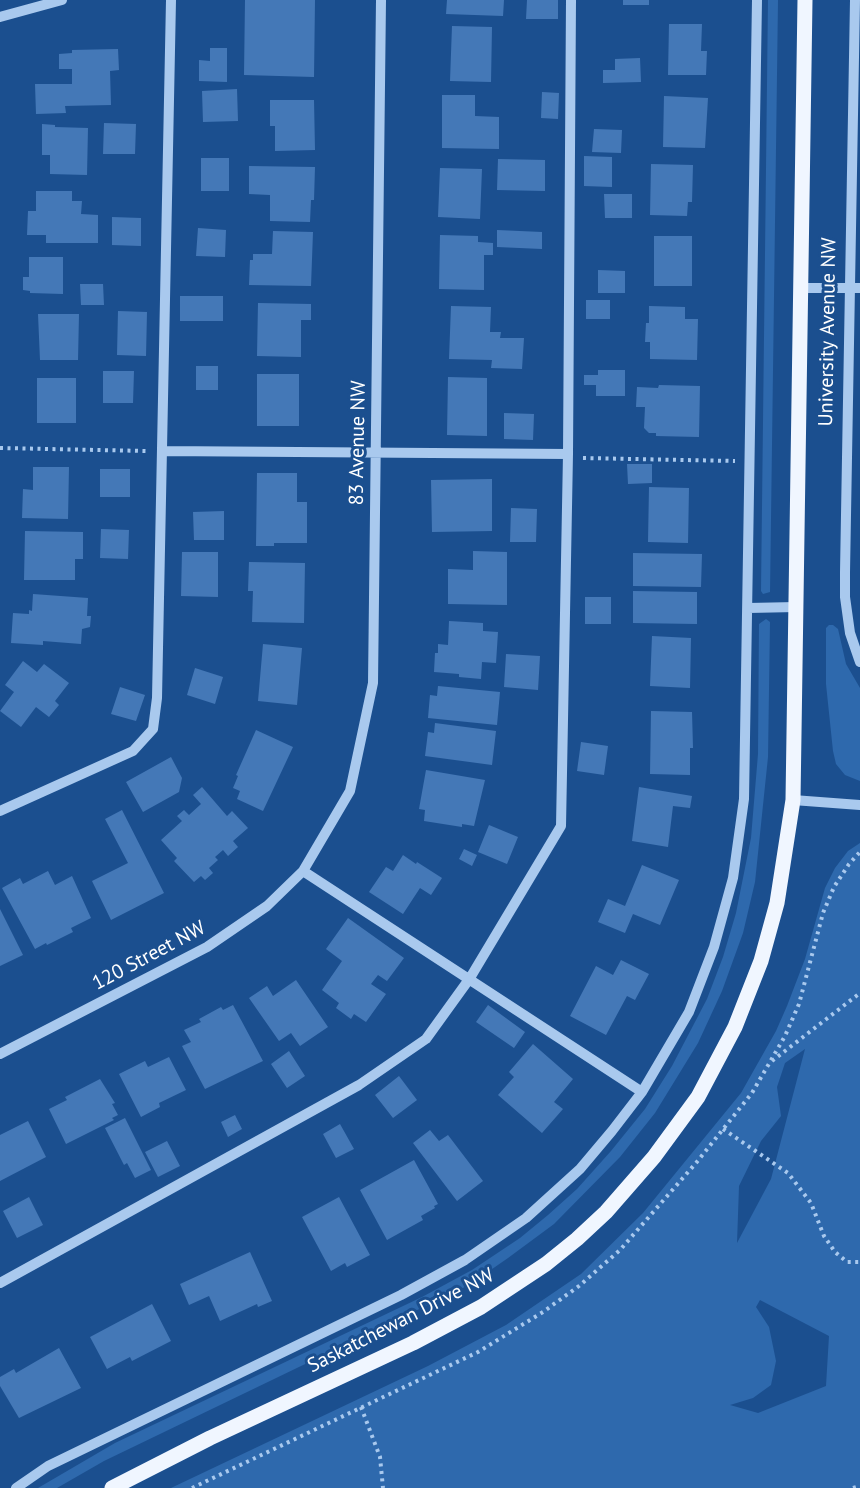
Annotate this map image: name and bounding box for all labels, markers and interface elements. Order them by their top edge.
street label: University Avenue NW [814,237,842,427]
street label: 83 Avenue NW [345,380,371,506]
street label: 120 Street NW [88,916,210,996]
street label: Saskatchewan Drive NW [304,1264,498,1378]

